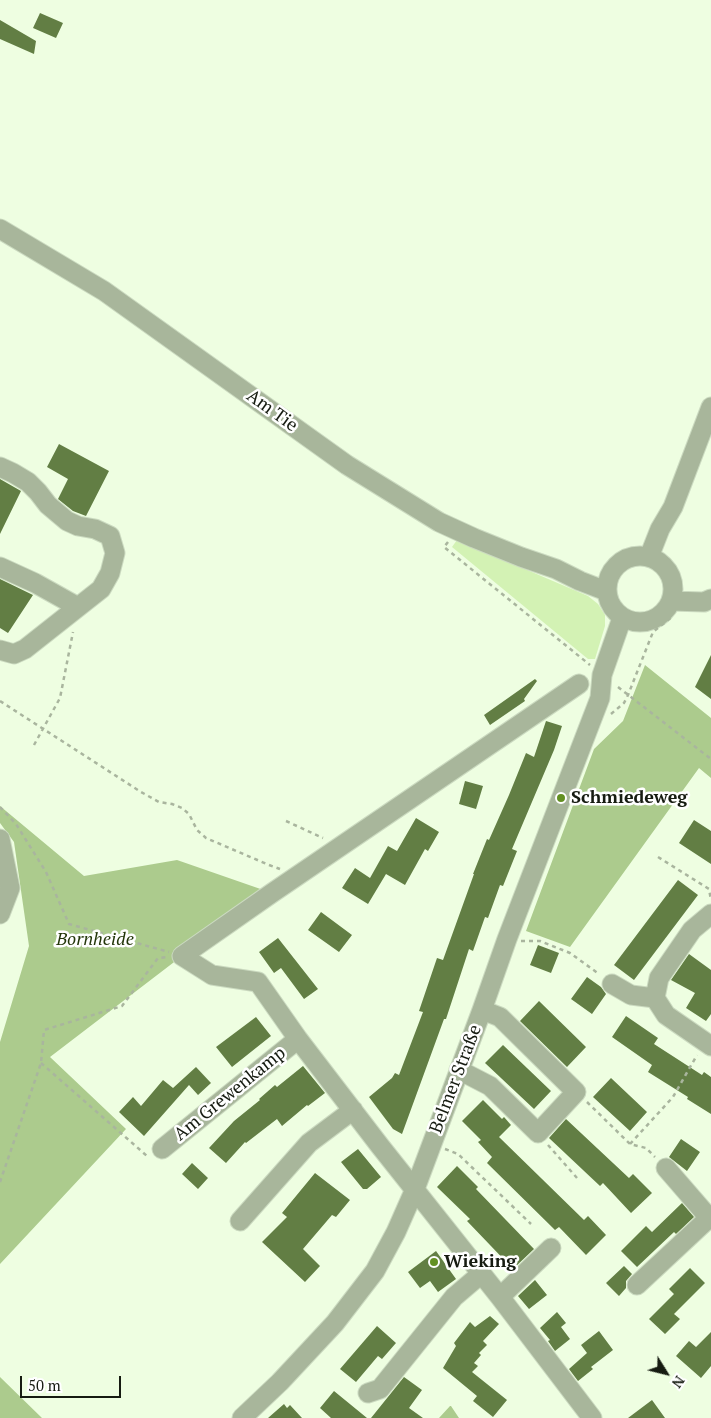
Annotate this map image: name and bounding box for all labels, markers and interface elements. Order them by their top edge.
street label: Am Tie [242,385,302,437]
place label: Schmiedeweg [571,787,687,809]
marker: Schmiedeweg [555,792,567,804]
park label: Bornheide [56,929,134,951]
street label: Belmer Straße [425,1022,487,1136]
street label: Am Grewenkamp [170,1042,290,1146]
place label: Wieking [444,1251,516,1273]
marker: Wieking [428,1256,440,1268]
north arrow [641,1348,691,1398]
scale bar [22,1366,124,1398]
text: N [668,1372,689,1392]
text: 50 m [28,1375,61,1395]

